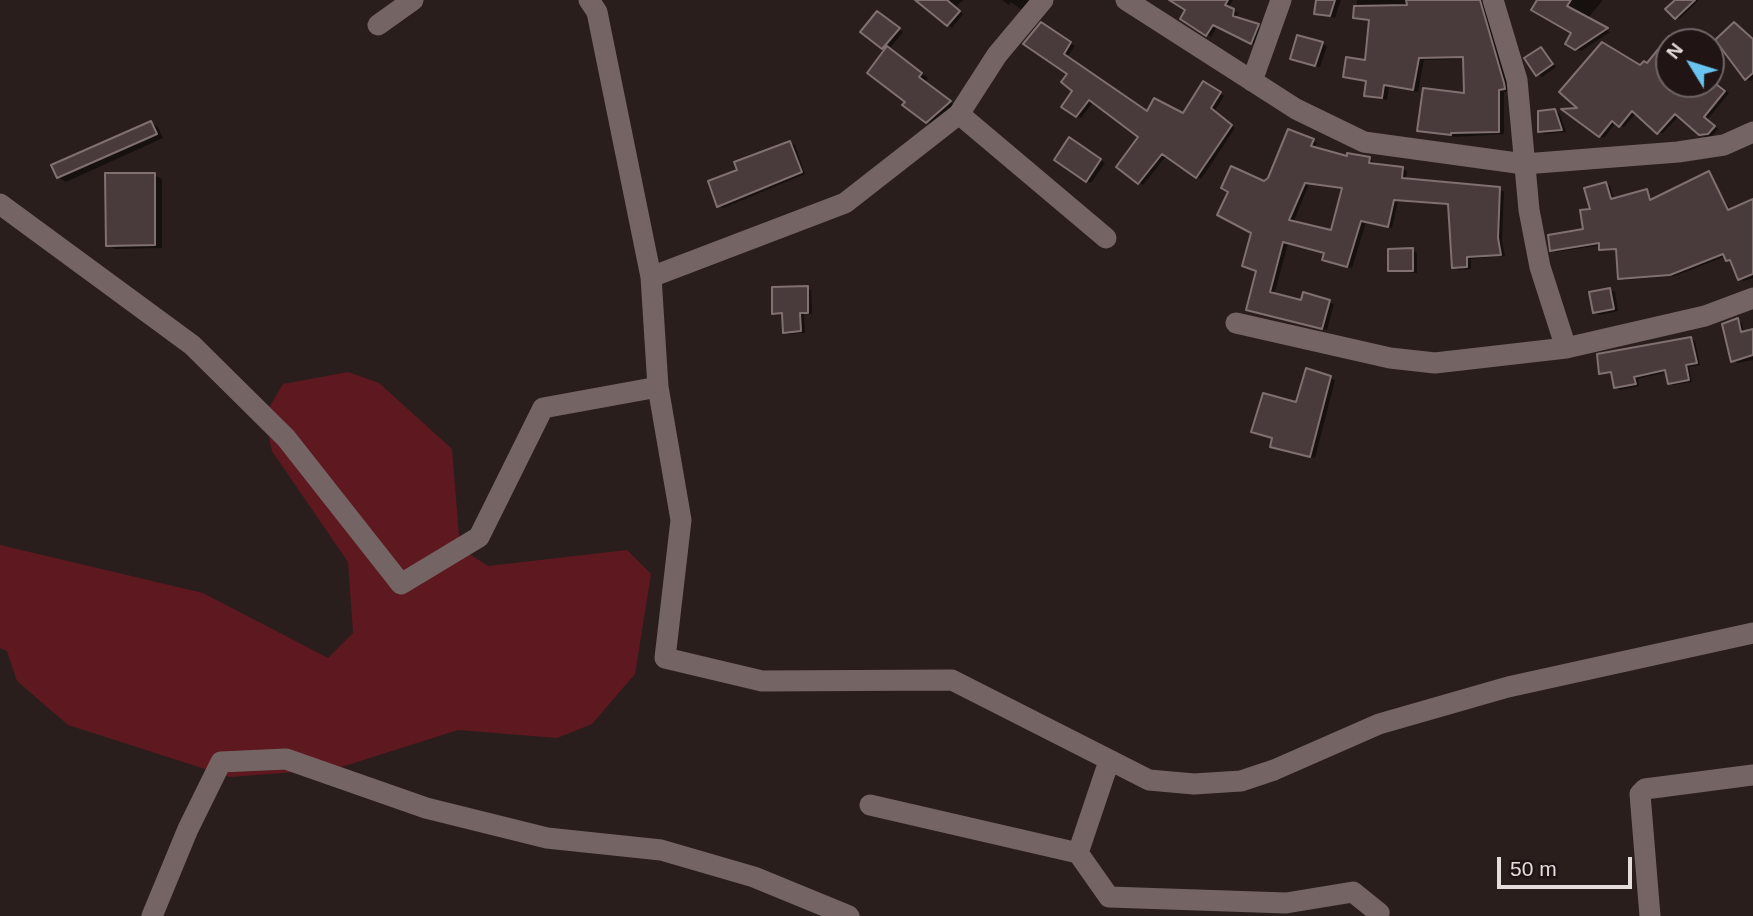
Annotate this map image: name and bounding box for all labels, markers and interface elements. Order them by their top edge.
north arrow [1655,28,1725,98]
text: N [1662,39,1687,63]
scale bar [1501,842,1636,886]
text: 50 m [1510,857,1557,880]

